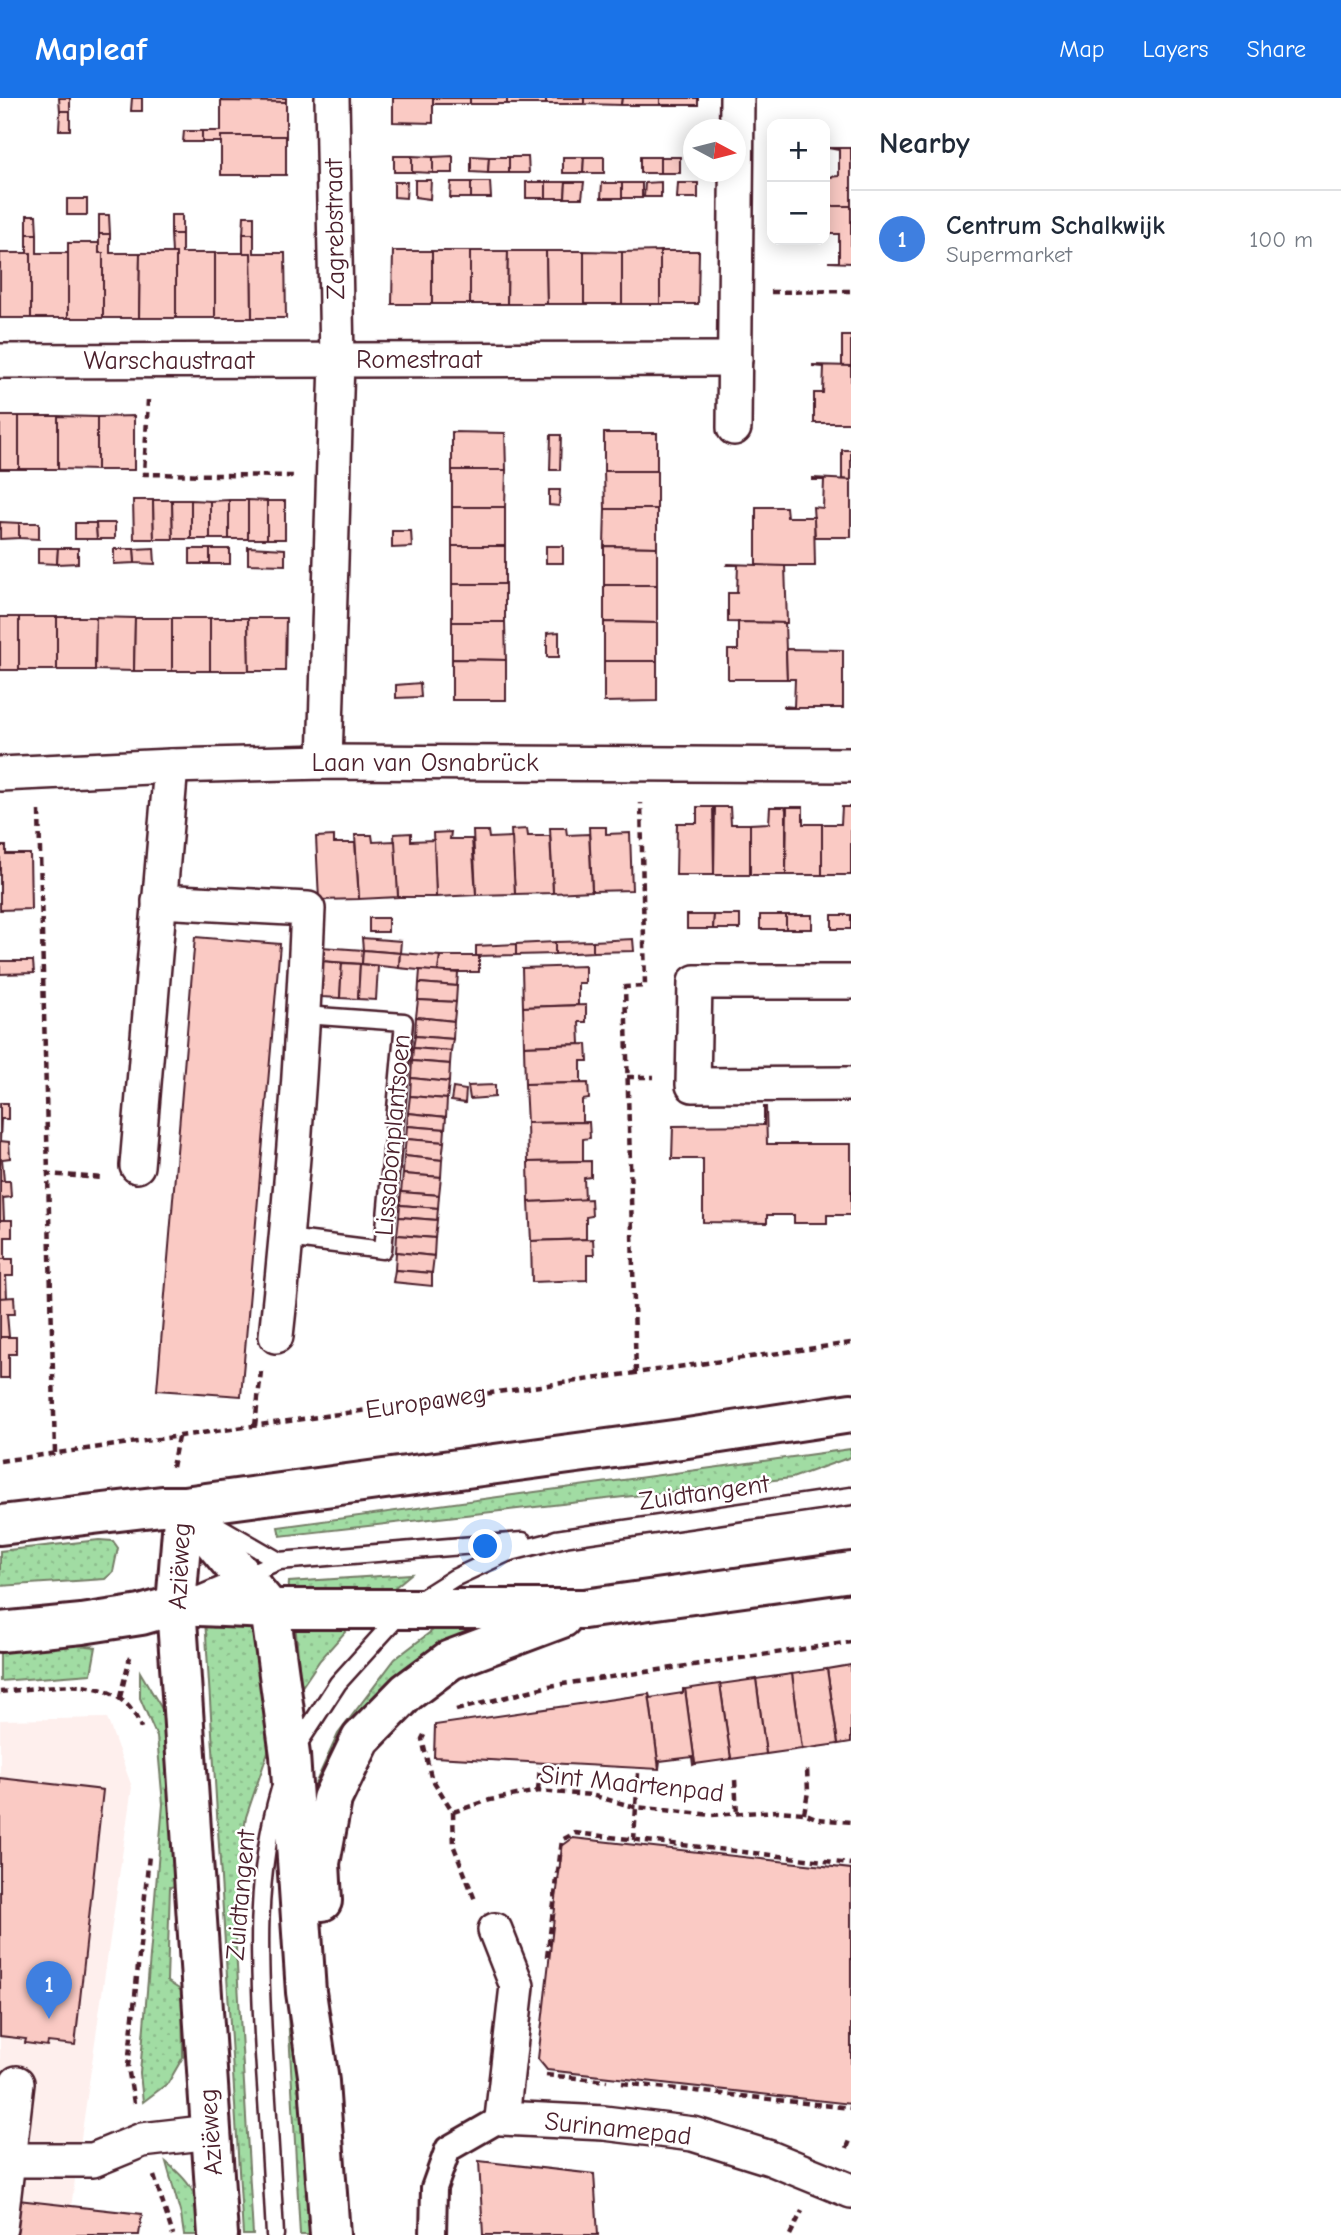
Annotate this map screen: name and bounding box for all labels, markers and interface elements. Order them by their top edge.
text: Mapleaf [35,30,147,68]
text: Map [1059,35,1105,63]
text: Layers [1143,35,1208,63]
text: Share [1246,35,1306,63]
north arrow [683,119,746,182]
map controls [767,119,830,245]
button: + [767,119,830,182]
text: Nearby [879,126,970,161]
street label: Zagrebstraat [319,157,351,300]
button: − [767,182,830,245]
text: Centrum Schalkwijk [946,211,1165,241]
text: 1 [897,226,907,253]
text: 100 m [1249,226,1313,253]
text: Supermarket [946,241,1072,268]
street label: Romestraat [356,345,483,375]
street label: Warschaustraat [84,346,256,376]
street label: Laan van Osnabrück [311,748,539,778]
street label: Lissabonplantsoen [369,1033,417,1237]
street label: Europaweg [364,1379,488,1425]
street label: Zuidtangent [637,1469,773,1517]
street label: Aziëweg [163,1522,197,1610]
your location [468,1529,502,1563]
street label: Sint Maartenpad [539,1759,725,1809]
street label: Zuidtangent [220,1827,262,1962]
pin: 1 [26,1961,72,2019]
street label: Aziëweg [193,2087,229,2177]
street label: Surinamepad [543,2106,693,2152]

